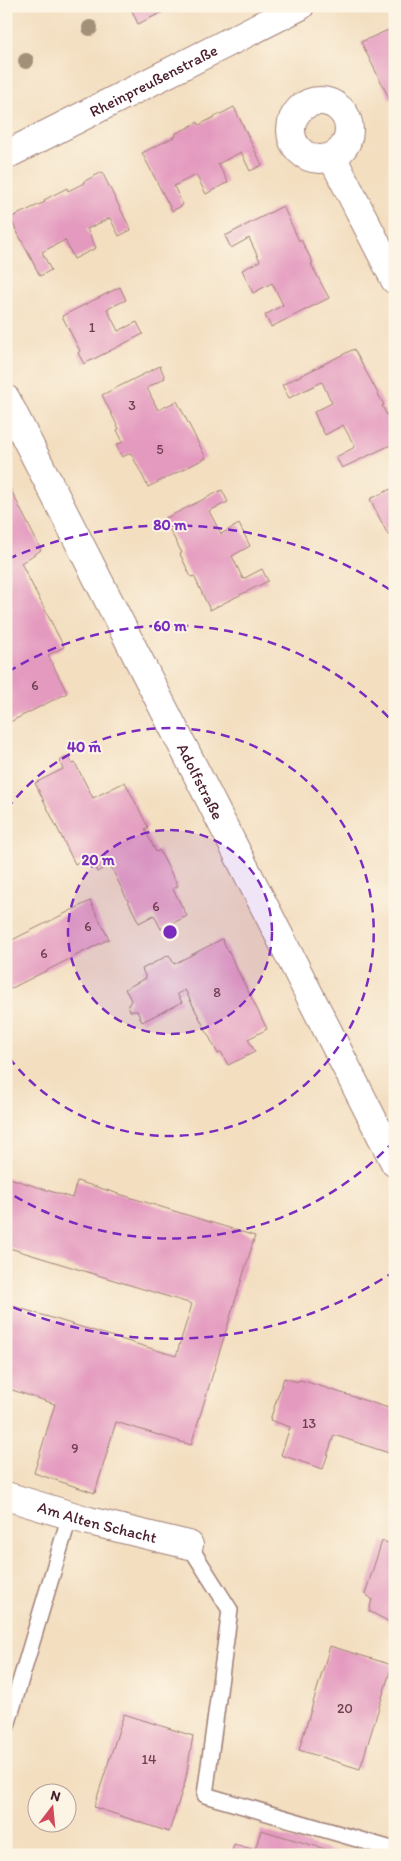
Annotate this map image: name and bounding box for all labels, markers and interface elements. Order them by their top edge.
street label: Rheinpreußenstraße [86,40,220,121]
house number: 1 [89,319,96,336]
house number: 3 [128,397,136,414]
house number: 5 [156,441,164,458]
text: 80 m [153,516,187,534]
text: 60 m [153,617,187,635]
house number: 6 [31,677,39,694]
text: 40 m [67,738,102,756]
street label: Adolfstraße [173,740,228,823]
text: 20 m [81,851,115,869]
house number: 6 [152,898,160,915]
house number: 6 [84,918,92,935]
centre of rings [161,923,179,941]
house number: 6 [40,945,48,962]
house number: 8 [213,984,221,1001]
house number: 13 [302,1415,316,1432]
house number: 9 [71,1440,79,1457]
street label: Am Alten Schacht [35,1497,159,1547]
house number: 20 [337,1700,353,1717]
house number: 14 [142,1751,157,1768]
north arrow [28,1784,78,1834]
text: N [49,1787,62,1805]

